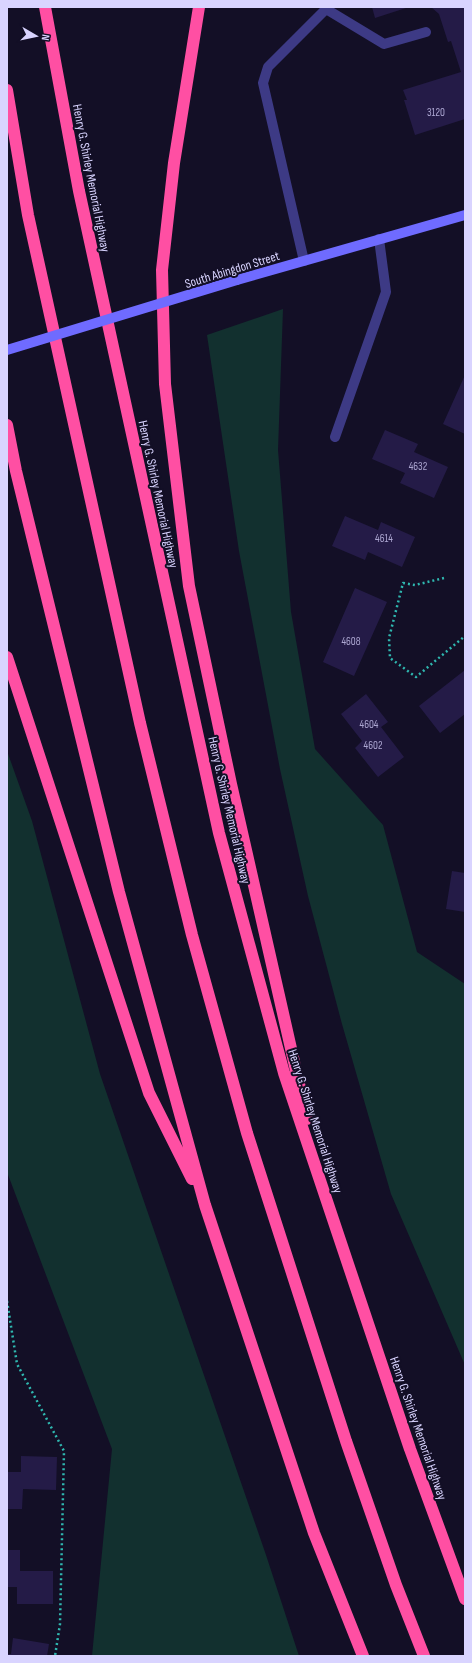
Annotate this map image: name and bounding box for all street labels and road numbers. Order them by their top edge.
street label: Henry G. Shirley Memorial Highway [69,103,113,254]
street label: South Abingdon Street [183,248,282,292]
street label: Henry G. Shirley Memorial Highway [135,419,181,569]
street label: Henry G. Shirley Memorial Highway [204,735,254,885]
street label: Henry G. Shirley Memorial Highway [284,1047,346,1195]
street label: Henry G. Shirley Memorial Highway [386,1355,450,1502]

